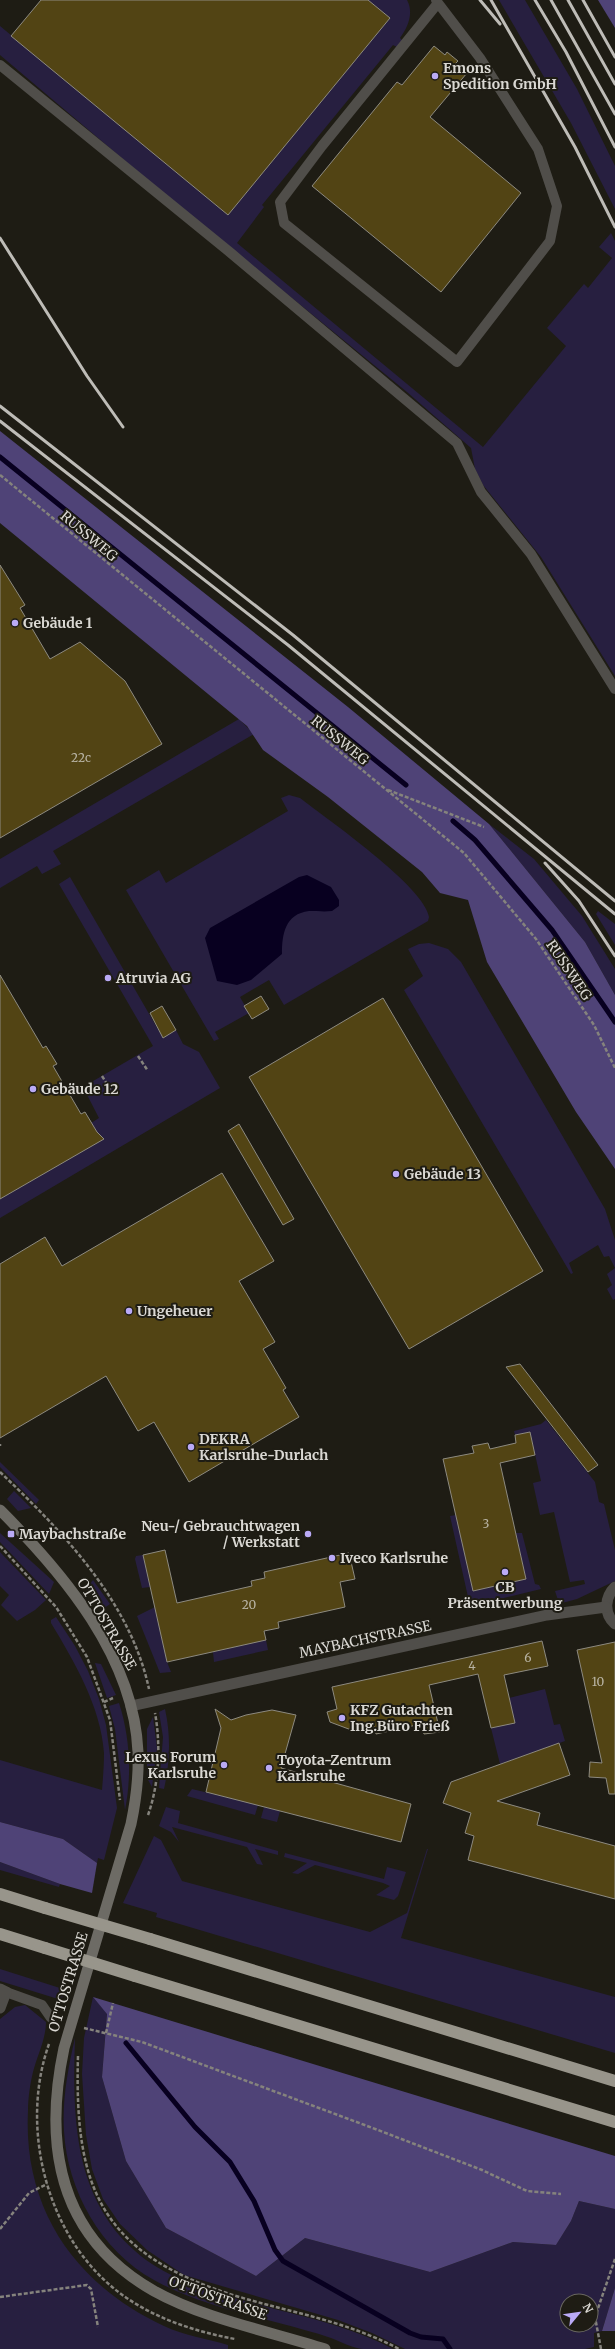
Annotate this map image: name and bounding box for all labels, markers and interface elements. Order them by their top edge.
place label: Emons Spedition GmbH [443,59,557,93]
marker: Emons Spedition GmbH [430,71,440,81]
street label: RUSSWEG [57,507,121,565]
place label: Gebäude 1 [23,614,93,632]
marker: Gebäude 1 [10,618,20,628]
street label: RUSSWEG [307,711,373,769]
house number: 22c [71,750,91,765]
street label: RUSSWEG [542,936,596,1004]
place label: Atruvia AG [115,969,192,987]
marker: Atruvia AG [103,973,113,983]
place label: Gebäude 12 [41,1080,118,1098]
marker: Gebäude 12 [28,1084,38,1094]
place label: Gebäude 13 [404,1165,481,1183]
marker: Gebäude 13 [391,1169,401,1179]
place label: Ungeheuer [137,1302,213,1320]
marker: Ungeheuer [124,1306,134,1316]
place label: DEKRA Karlsruhe-Durlach [199,1430,329,1464]
marker: DEKRA Karlsruhe-Durlach [186,1442,196,1452]
house number: 3 [483,1516,490,1531]
place label: Neu-/ Gebrauchtwagen / Werkstatt [141,1517,300,1551]
place label: Maybachstraße [19,1525,127,1543]
marker: Maybachstraße [6,1529,16,1539]
marker: Neu-/ Gebrauchtwagen / Werkstatt [303,1529,313,1539]
place label: Iveco Karlsruhe [340,1549,449,1567]
marker: Iveco Karlsruhe [327,1553,337,1563]
marker: CB Präsentwerbung [500,1567,510,1577]
street label: OTTOSTRASSE [73,1575,141,1673]
place label: CB Präsentwerbung [448,1578,563,1612]
house number: 20 [242,1597,257,1612]
street label: MAYBACHSTRASSE [297,1616,433,1662]
house number: 6 [524,1650,532,1665]
house number: 4 [468,1658,476,1673]
house number: 10 [592,1674,605,1689]
place label: KFZ Gutachten Ing.Büro Frieß [350,1701,453,1735]
marker: KFZ Gutachten Ing.Büro Frieß [337,1713,347,1723]
place label: Lexus Forum Karlsruhe [125,1748,216,1782]
place label: Toyota-Zentrum Karlsruhe [277,1751,391,1785]
marker: Lexus Forum Karlsruhe [219,1760,229,1770]
marker: Toyota-Zentrum Karlsruhe [264,1763,274,1773]
street label: OTTOSTRASSE [44,1930,92,2034]
street label: OTTOSTRASSE [166,2272,270,2324]
north arrow [559,2293,599,2333]
text: N [580,2301,596,2316]

